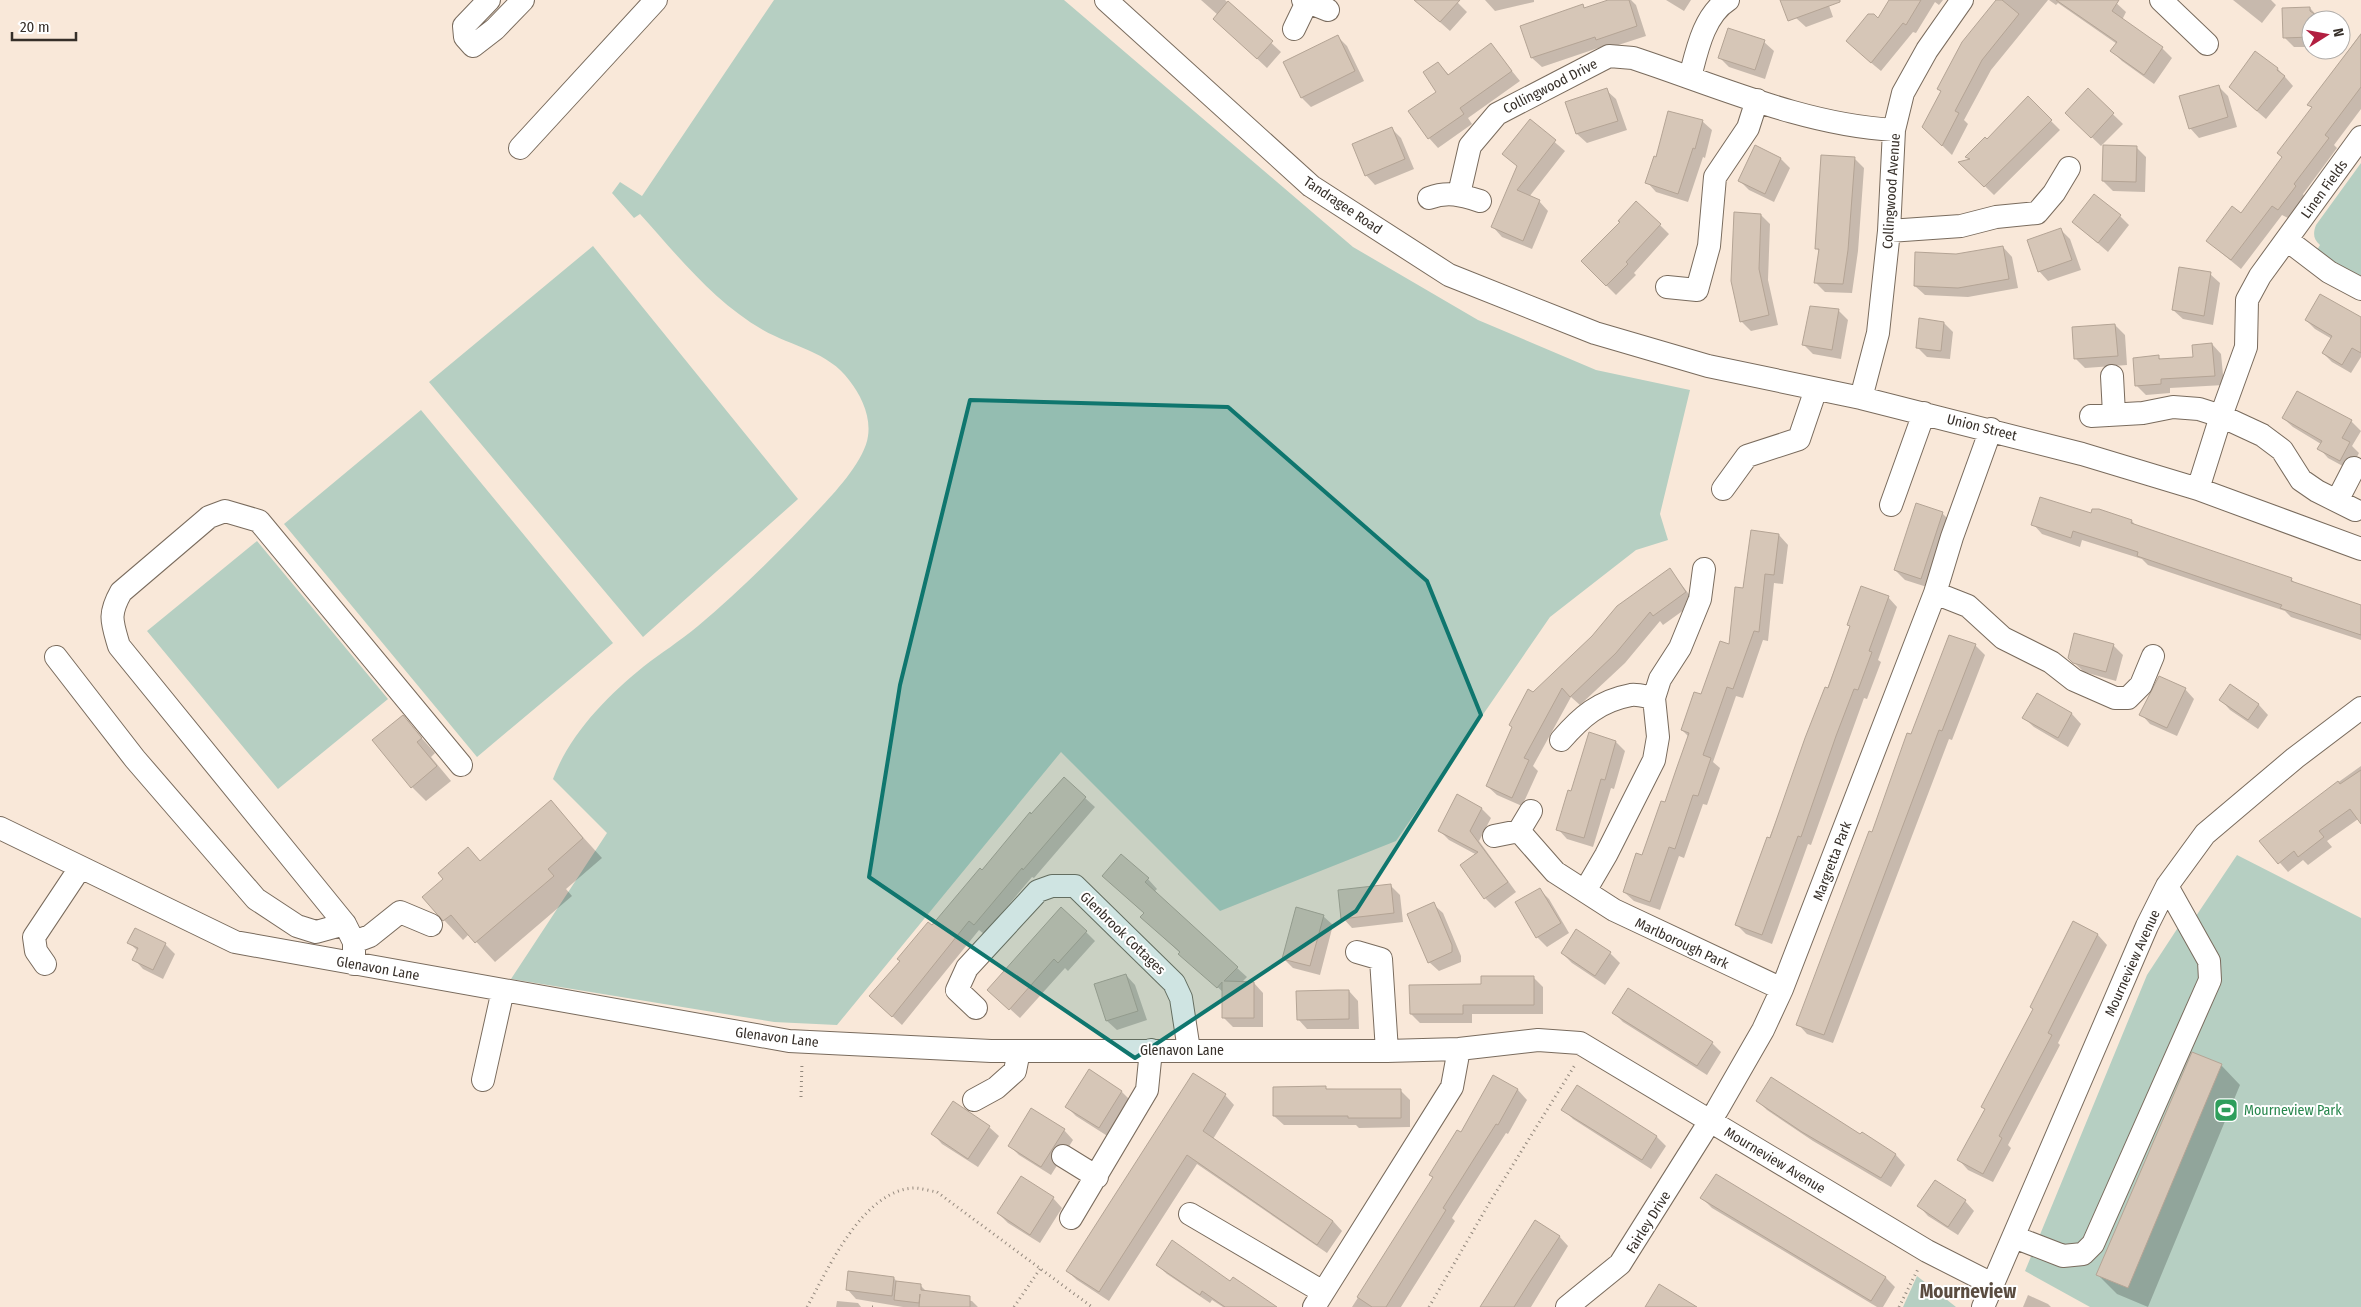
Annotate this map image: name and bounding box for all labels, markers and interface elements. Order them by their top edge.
scale bar [12,10,76,42]
north arrow [2301,10,2351,60]
text: 20 m [20,18,50,36]
text: N [2329,27,2347,38]
street label: Collingwood Drive [1500,55,1600,117]
street label: Collingwood Avenue [1879,133,1904,249]
street label: Linen Fields [2298,157,2351,222]
street label: Tandragee Road [1300,173,1385,238]
street label: Union Street [1945,411,2019,444]
street label: Margretta Park [1810,819,1856,903]
street label: Glenbrook Cottages [1077,888,1169,978]
street label: Mourneview Avenue [2101,907,2164,1019]
street label: Marlborough Park [1632,914,1732,973]
street label: Glenavon Lane [335,953,421,984]
street label: Glenavon Lane [734,1024,820,1051]
street label: Glenavon Lane [1140,1042,1224,1059]
sports icon: Mourneview Park [2213,1097,2239,1123]
place label: Mourneview Park [2244,1102,2342,1119]
street label: Mourneview Avenue [1721,1124,1828,1197]
street label: Fairley Drive [1623,1188,1674,1257]
district label: Mourneview [1920,1280,2016,1303]

